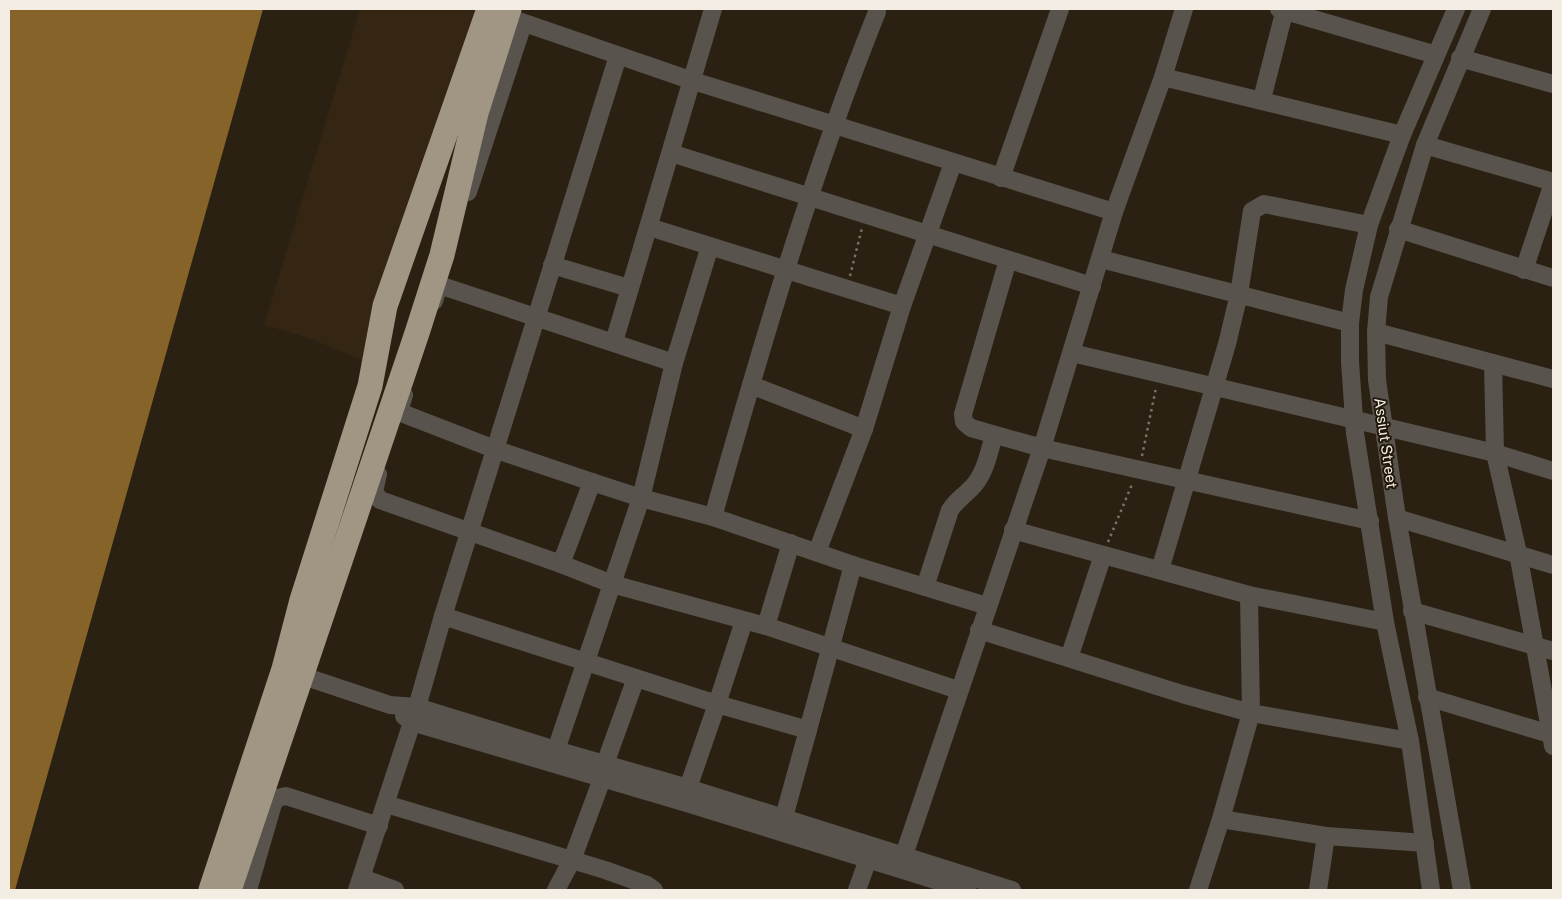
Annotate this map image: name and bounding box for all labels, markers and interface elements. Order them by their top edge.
street label: Assiut Street [1371,397,1401,490]

